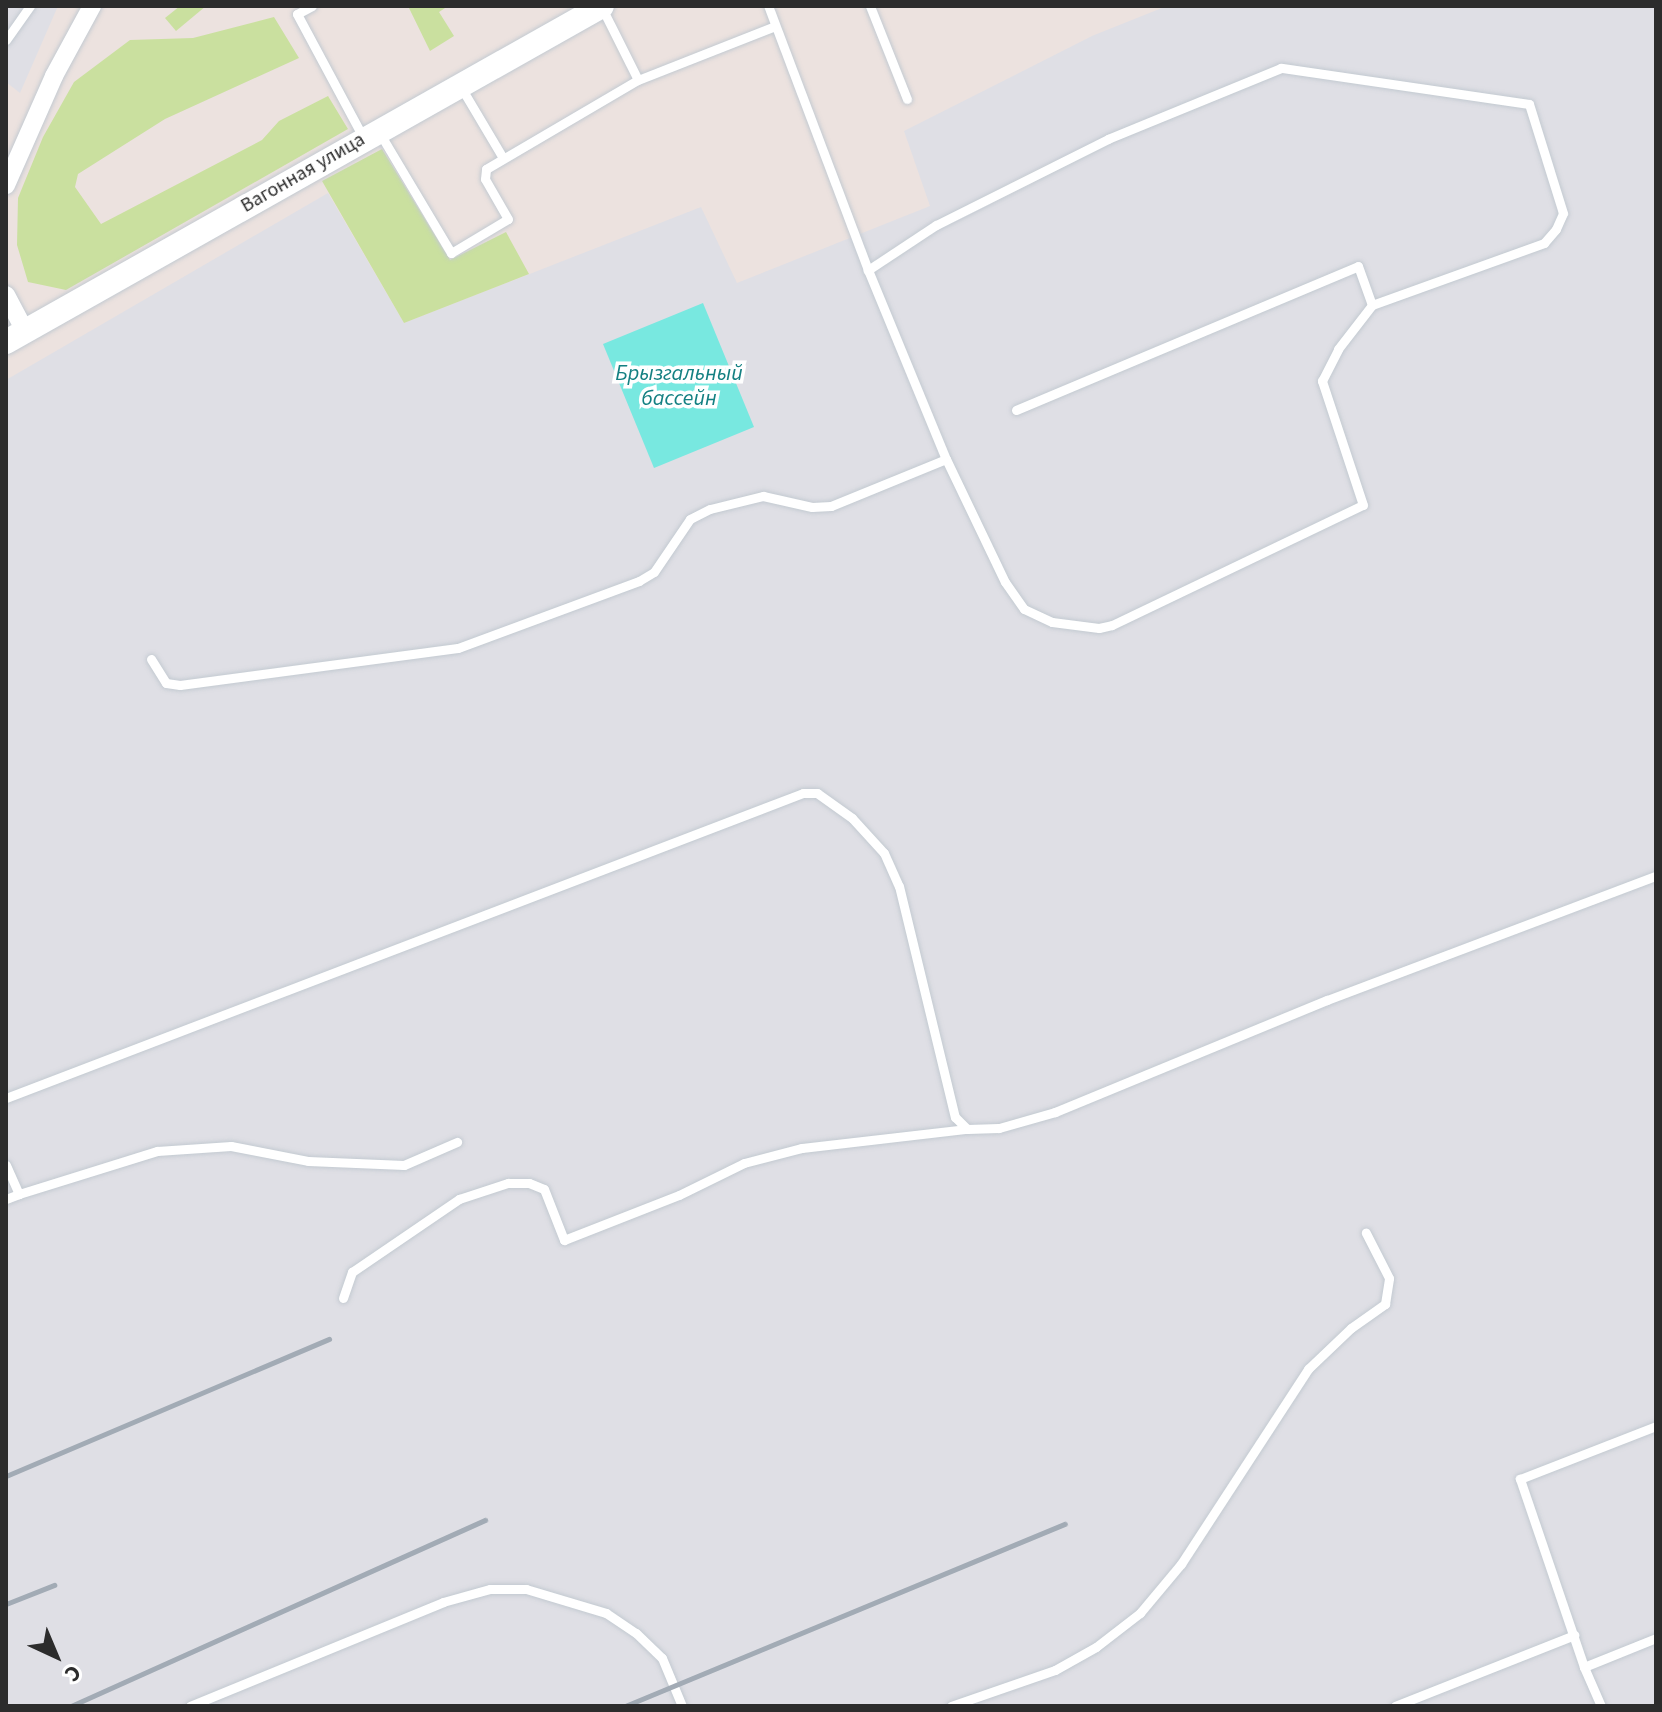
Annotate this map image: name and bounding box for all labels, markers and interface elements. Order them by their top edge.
street label: Вагонная улица [237,128,369,218]
water label: Брызгальный бассейн [615,360,743,412]
north arrow [16,1616,96,1696]
text: С [57,1657,88,1689]

